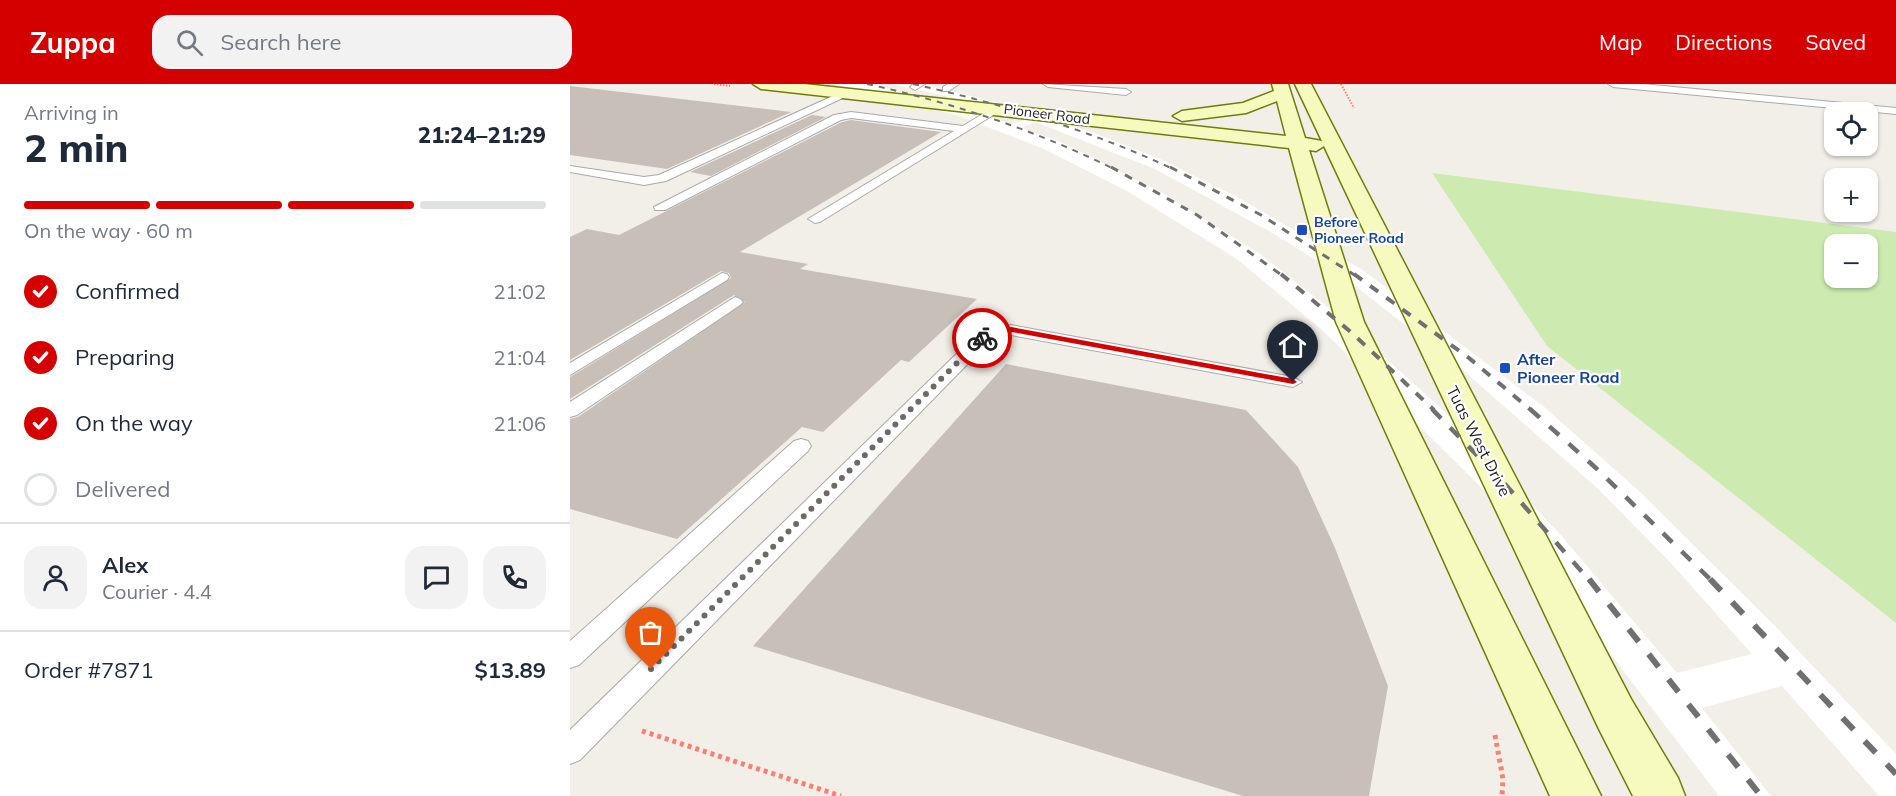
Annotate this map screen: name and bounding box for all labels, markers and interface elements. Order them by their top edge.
search box [152,15,572,69]
text: Zuppa [30,25,116,60]
icon: search [173,26,206,59]
text: Search here [221,28,341,56]
text: Map [1599,29,1642,55]
text: Directions [1675,29,1772,55]
text: Saved [1805,29,1866,55]
text: Arriving in [24,100,119,125]
street label: Pioneer Road [1003,100,1091,128]
map controls [1824,102,1878,288]
button: locate [1824,102,1878,156]
text: 21:24–21:29 [418,121,546,149]
text: 2 min [24,123,129,172]
button: + [1824,168,1878,222]
place label: Before Pioneer Road [1314,213,1404,247]
text: On the way · 60 m [24,218,193,243]
marker: Before Pioneer Road [1295,223,1309,237]
button: − [1824,234,1878,288]
icon: check [24,275,57,308]
text: Confirmed [75,277,180,305]
text: 21:02 [493,279,546,304]
courier [952,308,1012,368]
pin [1267,320,1318,382]
icon: bike [966,322,999,355]
icon: home [1276,329,1309,362]
icon: check [24,341,57,374]
text: Preparing [75,343,175,371]
text: 21:04 [493,345,546,370]
place label: After Pioneer Road [1517,349,1620,387]
marker: After Pioneer Road [1498,361,1512,375]
street label: Tuas West Drive [1443,382,1515,500]
icon: check [24,407,57,440]
text: On the way [75,409,193,437]
text: 21:06 [493,411,546,436]
text: Delivered [75,475,170,503]
button: person [24,546,87,609]
button: chat [405,546,468,609]
button: phone [483,546,546,609]
text: Alex [102,551,148,579]
text: Courier · 4.4 [102,579,212,604]
pin [625,607,676,669]
icon: bag [634,616,667,649]
text: Order #7871 [24,656,154,684]
text: $13.89 [475,656,546,684]

